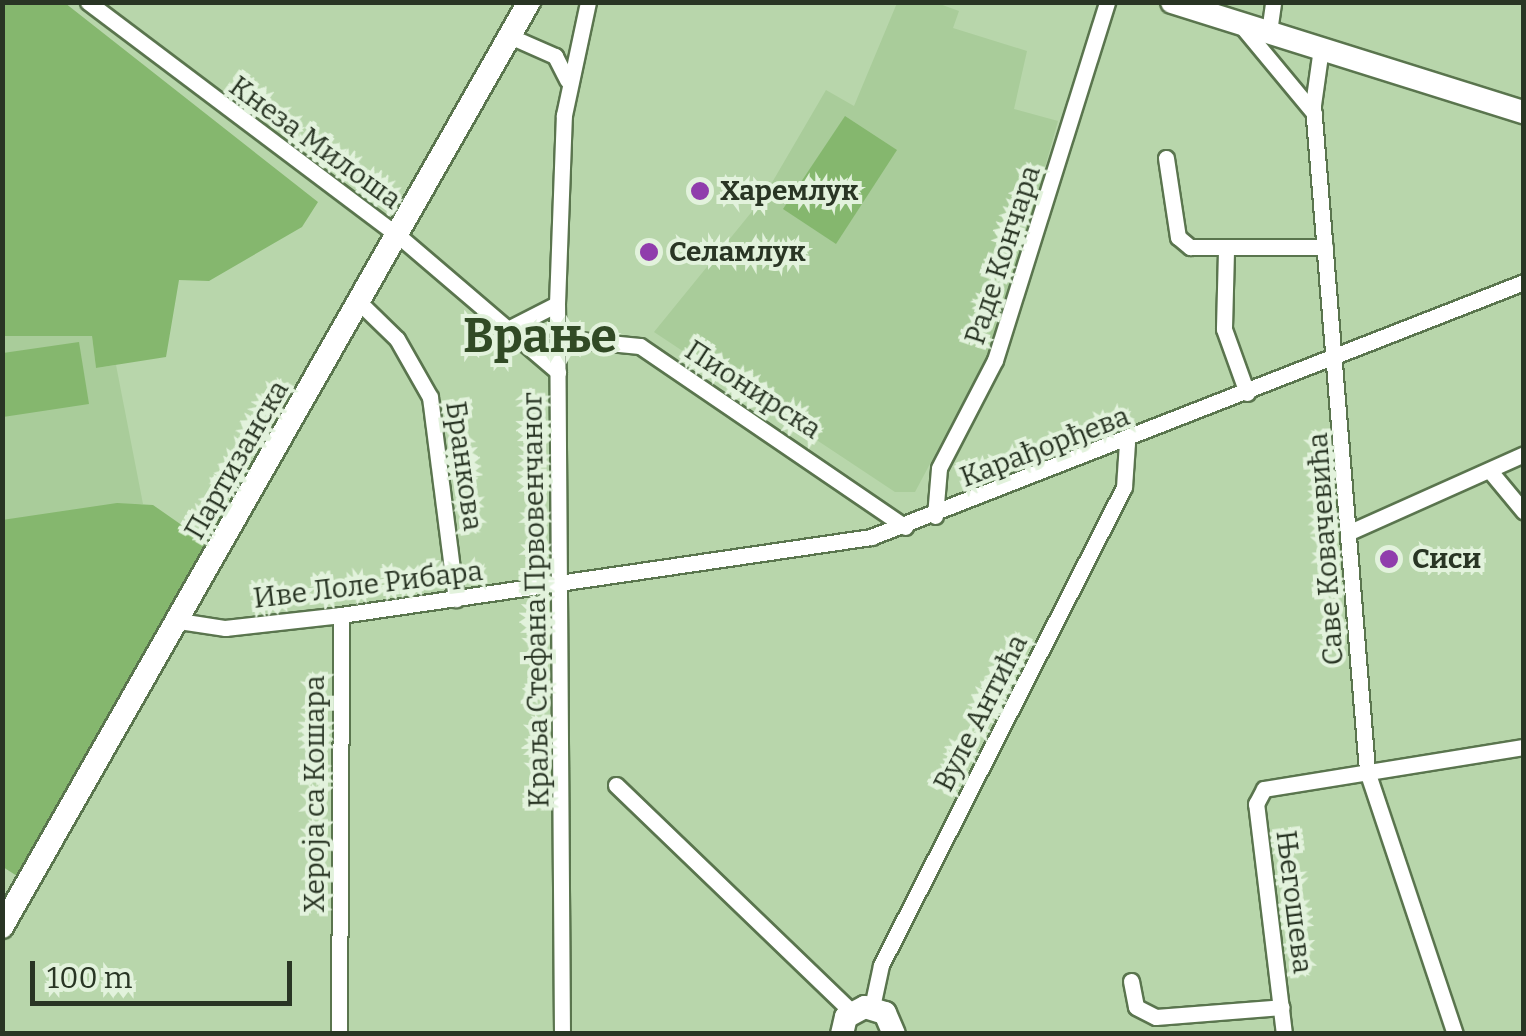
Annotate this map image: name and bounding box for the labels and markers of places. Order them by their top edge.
place label: Харемлук [720,174,858,208]
marker: Харемлук [689,180,711,202]
place label: Селамлук [669,235,806,269]
marker: Селамлук [638,241,660,263]
place label: Сиси [1412,542,1481,576]
marker: Сиси [1376,546,1402,572]

